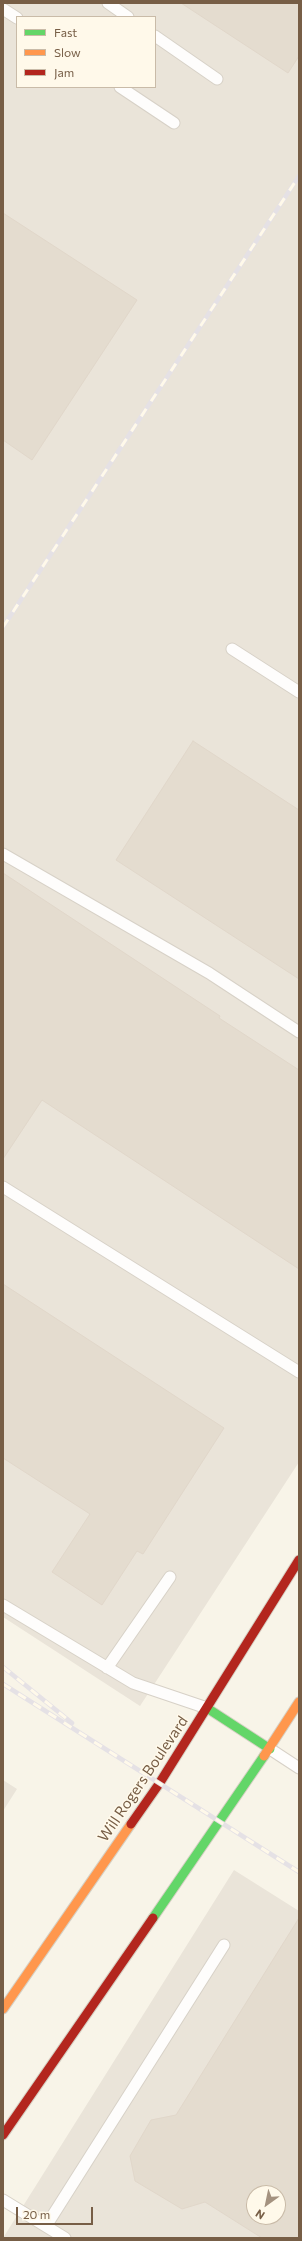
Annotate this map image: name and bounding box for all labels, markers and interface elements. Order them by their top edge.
legend [16,16,156,88]
text: Fast [54,25,77,39]
text: Slow [54,45,81,59]
text: Jam [54,65,74,79]
street label: Will Rogers Boulevard [94,1713,192,1845]
north arrow [246,2185,286,2225]
scale bar [18,2199,95,2225]
text: 20 m [23,2207,50,2221]
text: N [253,2207,267,2222]

